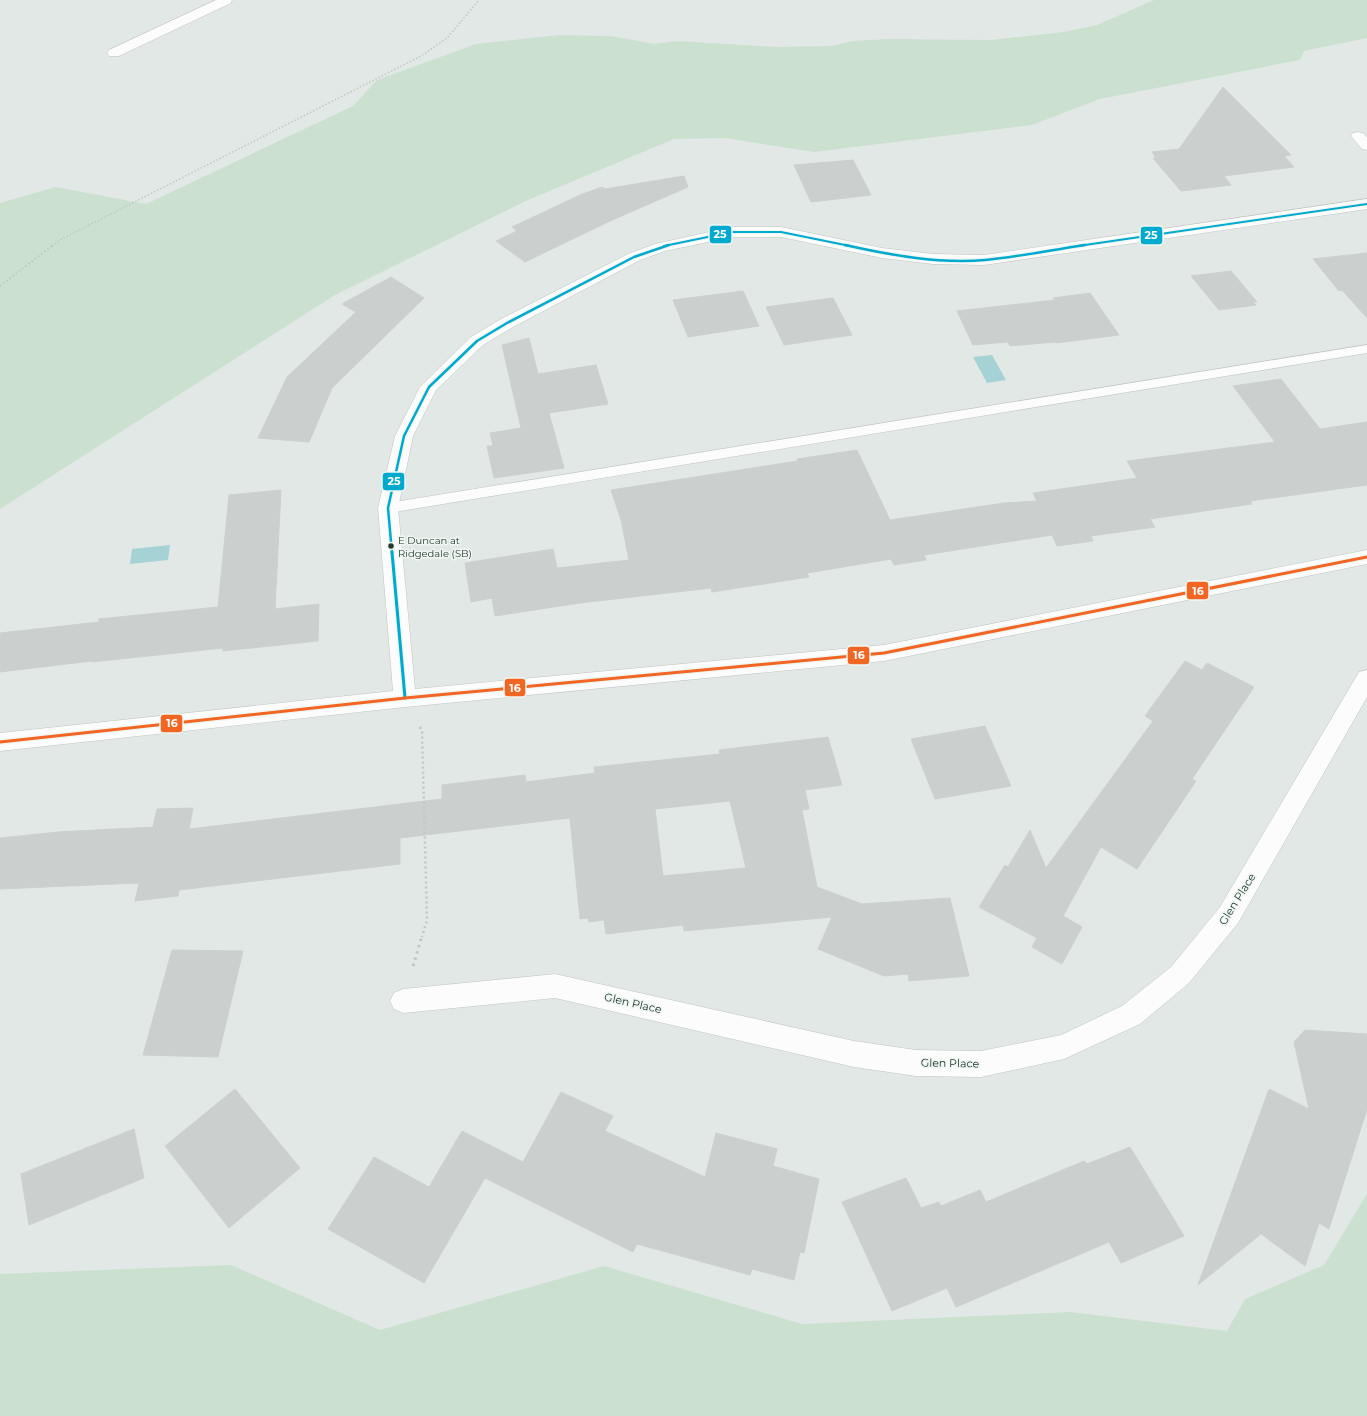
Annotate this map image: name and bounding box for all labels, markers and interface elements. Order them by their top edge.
line badge: 25 [709,225,732,244]
line badge: 25 [1140,226,1163,245]
text: 25 [713,227,727,241]
text: 25 [1144,228,1158,242]
line badge: 25 [382,472,405,491]
text: 25 [387,474,401,488]
place label: E Duncan at Ridgedale (SB) [398,534,472,560]
marker: E Duncan at Ridgedale (SB) [386,541,396,551]
line badge: 16 [1186,581,1209,600]
text: 16 [1192,584,1204,598]
line badge: 16 [847,646,870,665]
text: 16 [853,648,865,662]
line badge: 16 [504,678,526,697]
text: 16 [509,681,521,695]
line badge: 16 [160,714,183,733]
text: 16 [166,716,178,730]
street label: Glen Place [1216,870,1259,928]
street label: Glen Place [603,990,663,1016]
street label: Glen Place [921,1055,980,1071]

